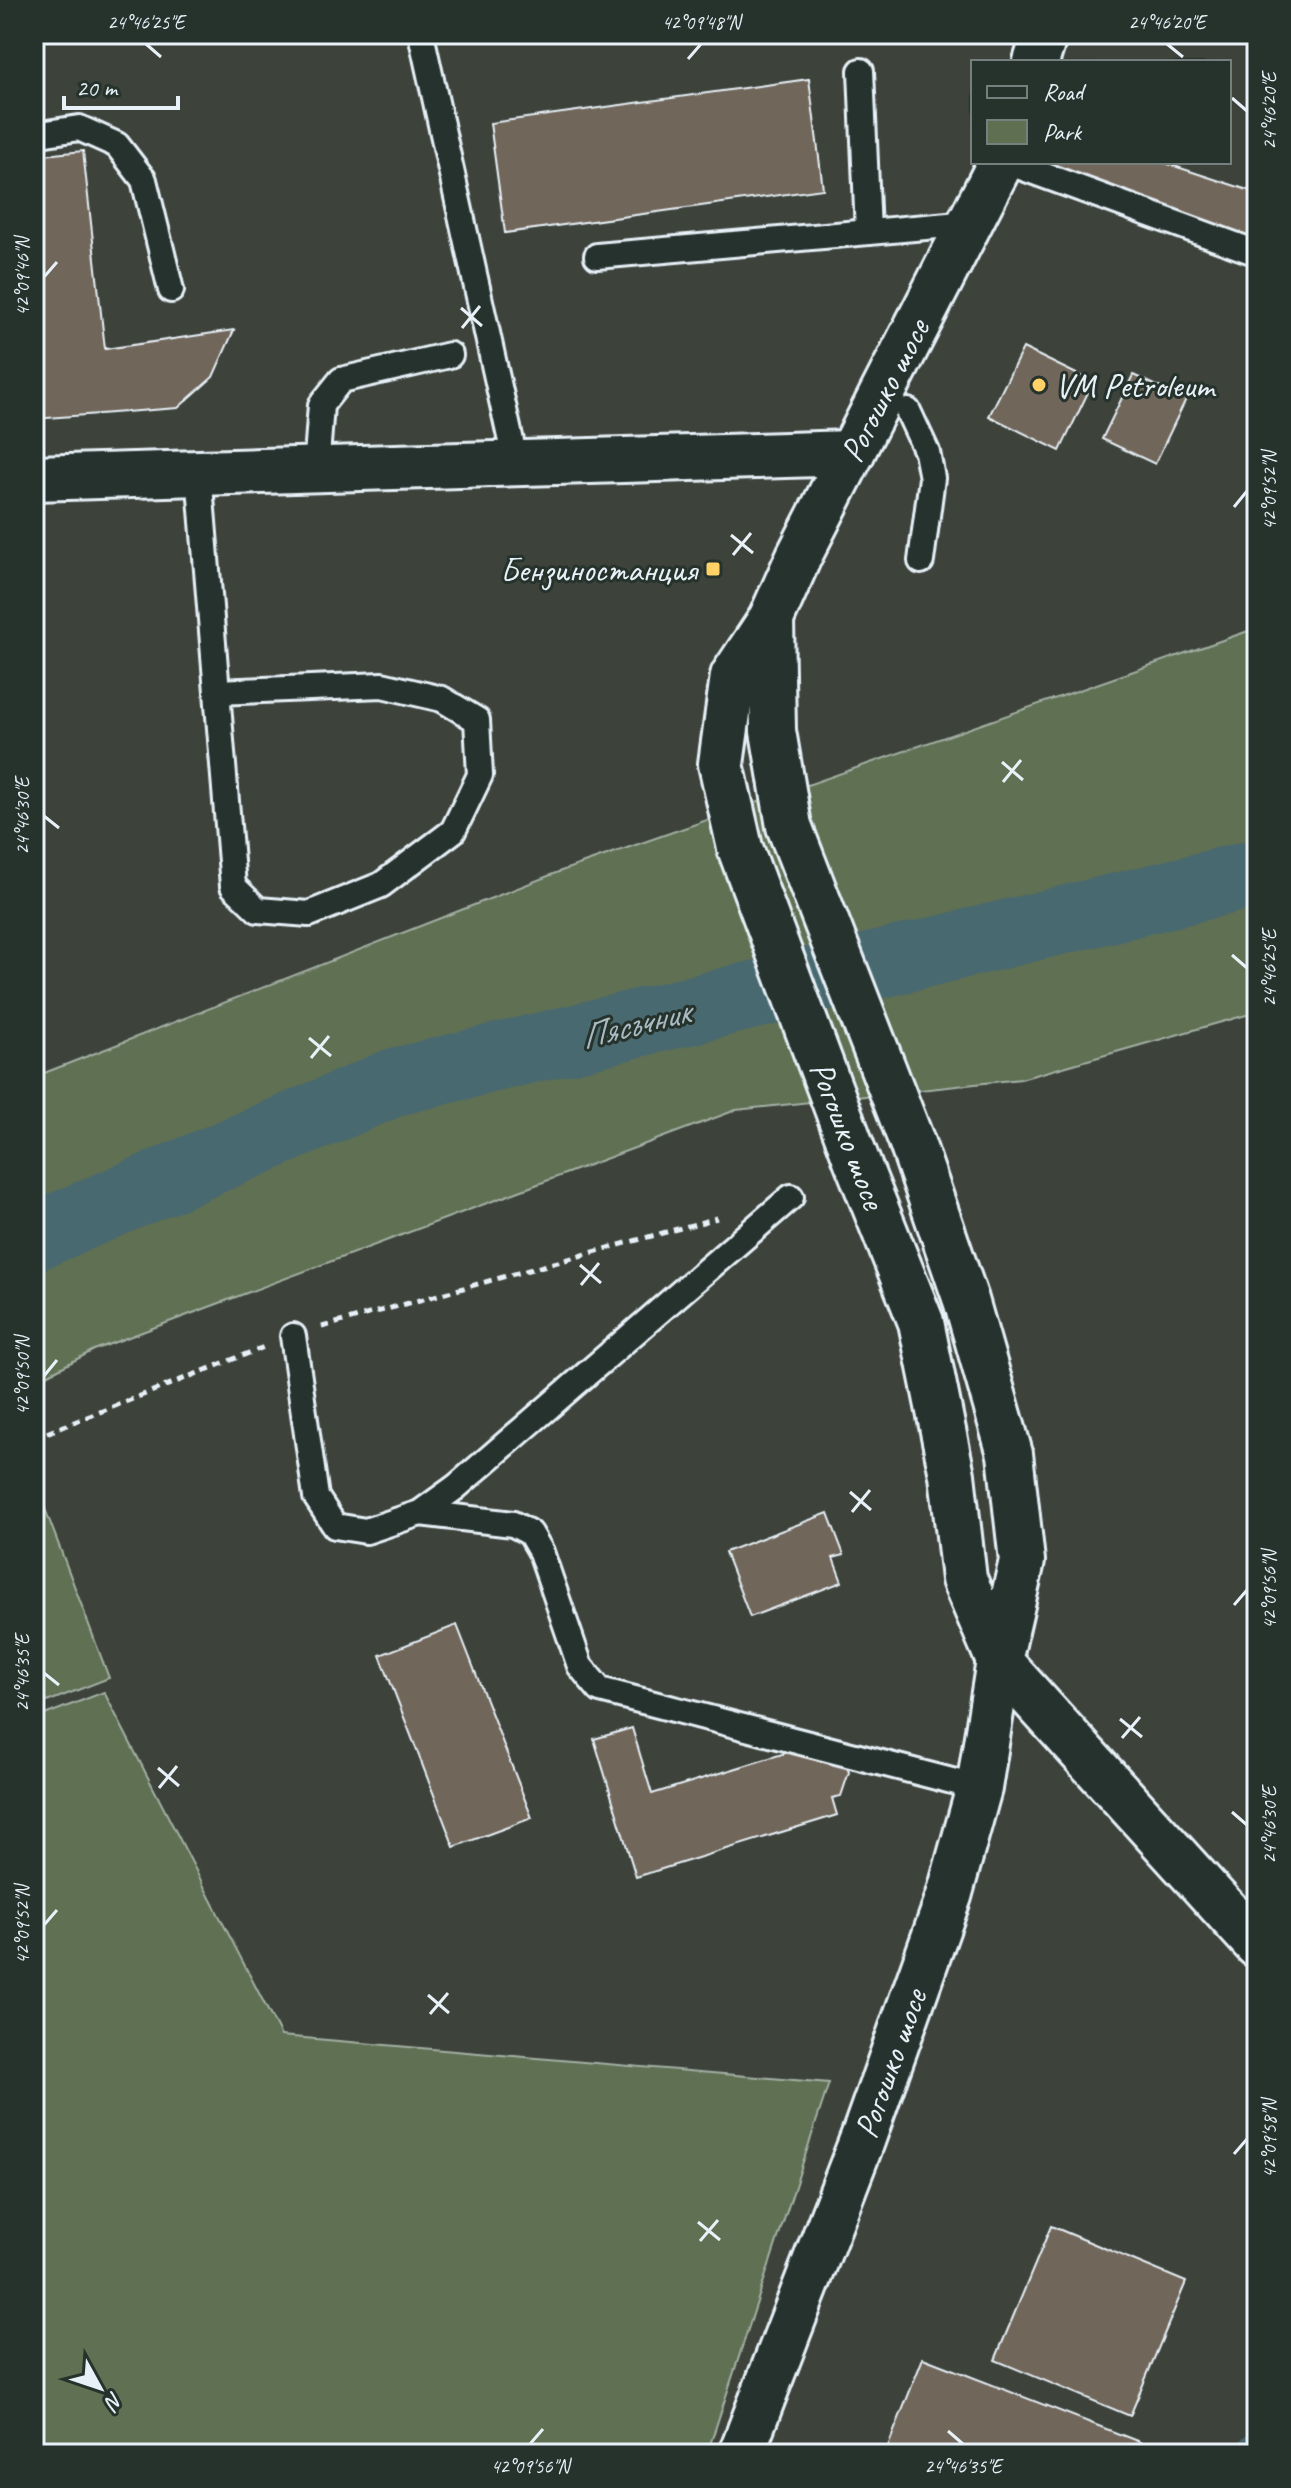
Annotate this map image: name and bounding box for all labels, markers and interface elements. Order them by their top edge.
text: 24°46'25"E [107,10,187,35]
text: 42°09'48"N [662,10,743,35]
text: 24°46'20"E [1128,10,1208,35]
scale bar [64,60,178,110]
legend [971,60,1231,164]
text: 24°46'20"E [1257,70,1282,150]
text: 20 m [76,73,119,103]
text: Road [1043,77,1087,107]
text: Park [1043,117,1083,147]
text: 42°09'46"N [10,235,35,316]
street label: Рогошко шосе [830,310,939,469]
place label: VM Petroleum [1055,364,1217,407]
marker: VM Petroleum [1030,376,1048,394]
text: 42°09'52"N [1257,449,1282,530]
place label: Бензиностанция [500,548,699,591]
marker: Бензиностанция [704,560,722,578]
text: 24°46'30"E [10,775,35,855]
text: 24°46'25"E [1257,927,1282,1007]
water label: Пясъчник [576,987,700,1060]
street label: Рогошко шосе [800,1055,896,1217]
text: 42°09'50"N [10,1334,35,1415]
text: 42°09'56"N [1257,1548,1282,1629]
text: 24°46'35"E [10,1632,35,1712]
text: 24°46'30"E [1257,1784,1282,1864]
text: 42°09'52"N [10,1883,35,1964]
street label: Рогошко шосе [843,1981,936,2143]
text: 42°09'58"N [1257,2097,1282,2178]
north arrow [60,2348,140,2428]
text: N [97,2386,130,2417]
text: 42°09'56"N [491,2454,572,2479]
text: 24°46'35"E [924,2454,1004,2479]

